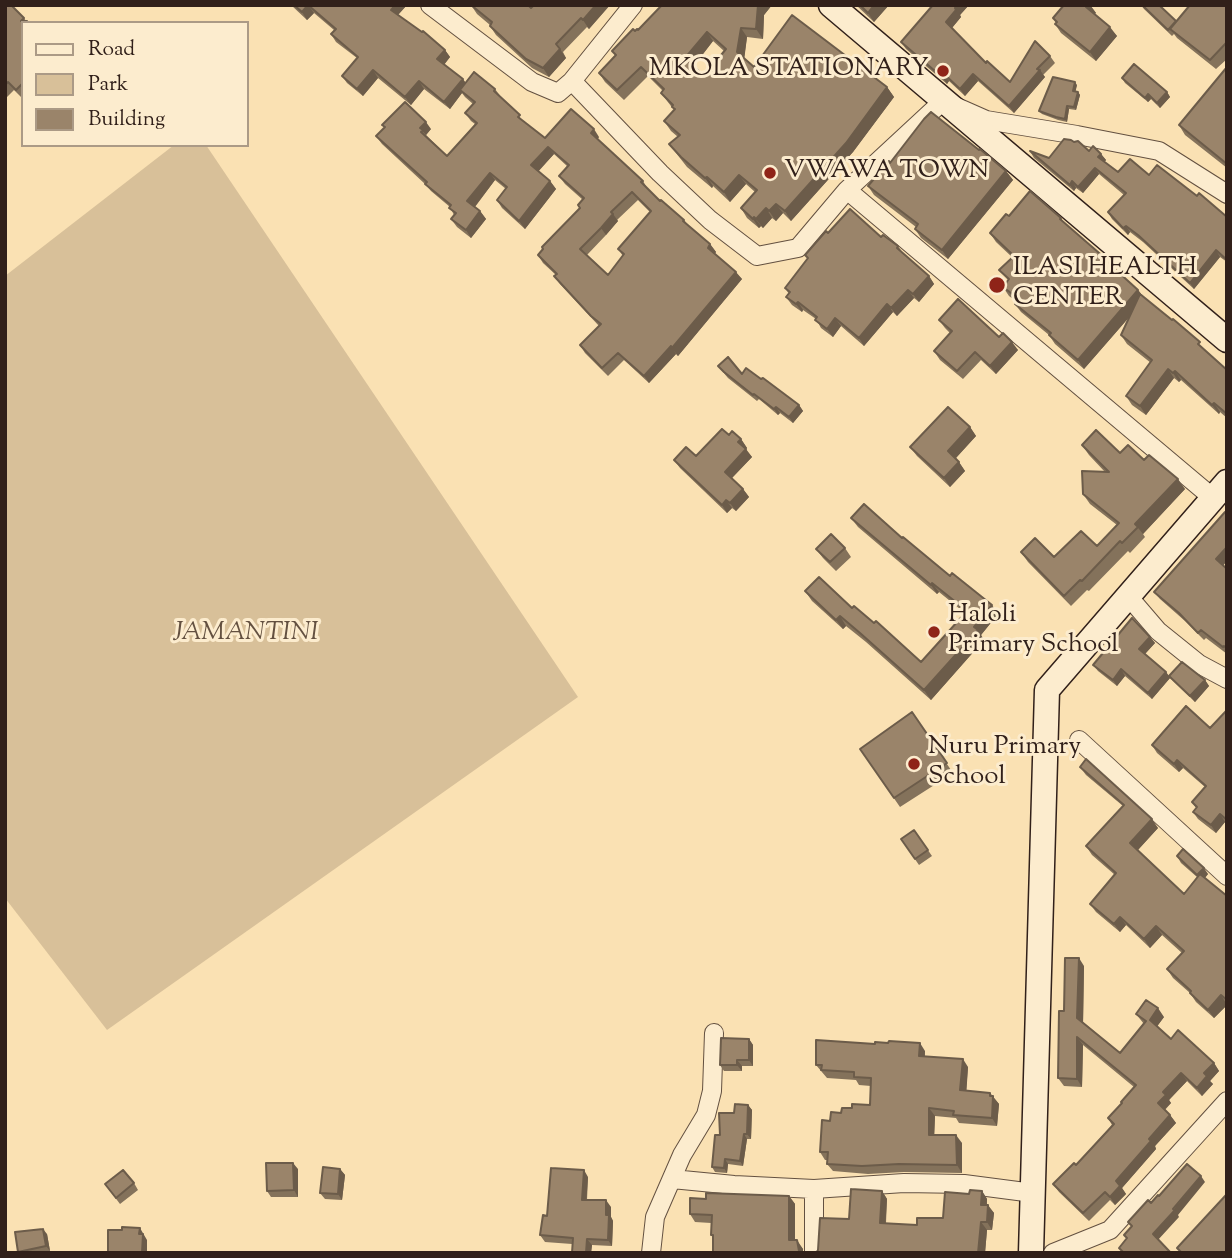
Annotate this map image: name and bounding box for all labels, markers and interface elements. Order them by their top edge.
legend [21,21,248,147]
text: Road [88,35,135,65]
place label: MKOLA STATIONARY [649,55,929,87]
marker: MKOLA STATIONARY [935,63,951,79]
text: Park [88,70,128,100]
text: Building [88,105,165,135]
place label: VWAWA TOWN [784,157,989,189]
marker: VWAWA TOWN [762,165,778,181]
place label: ILASI HEALTH CENTER [1013,254,1197,316]
marker: ILASI HEALTH CENTER [987,275,1007,295]
place label: Haloli Primary School [948,601,1118,662]
park label: JAMANTINI [173,619,319,651]
marker: Haloli Primary School [926,624,942,640]
place label: Nuru Primary School [928,733,1081,794]
marker: Nuru Primary School [906,756,922,772]

